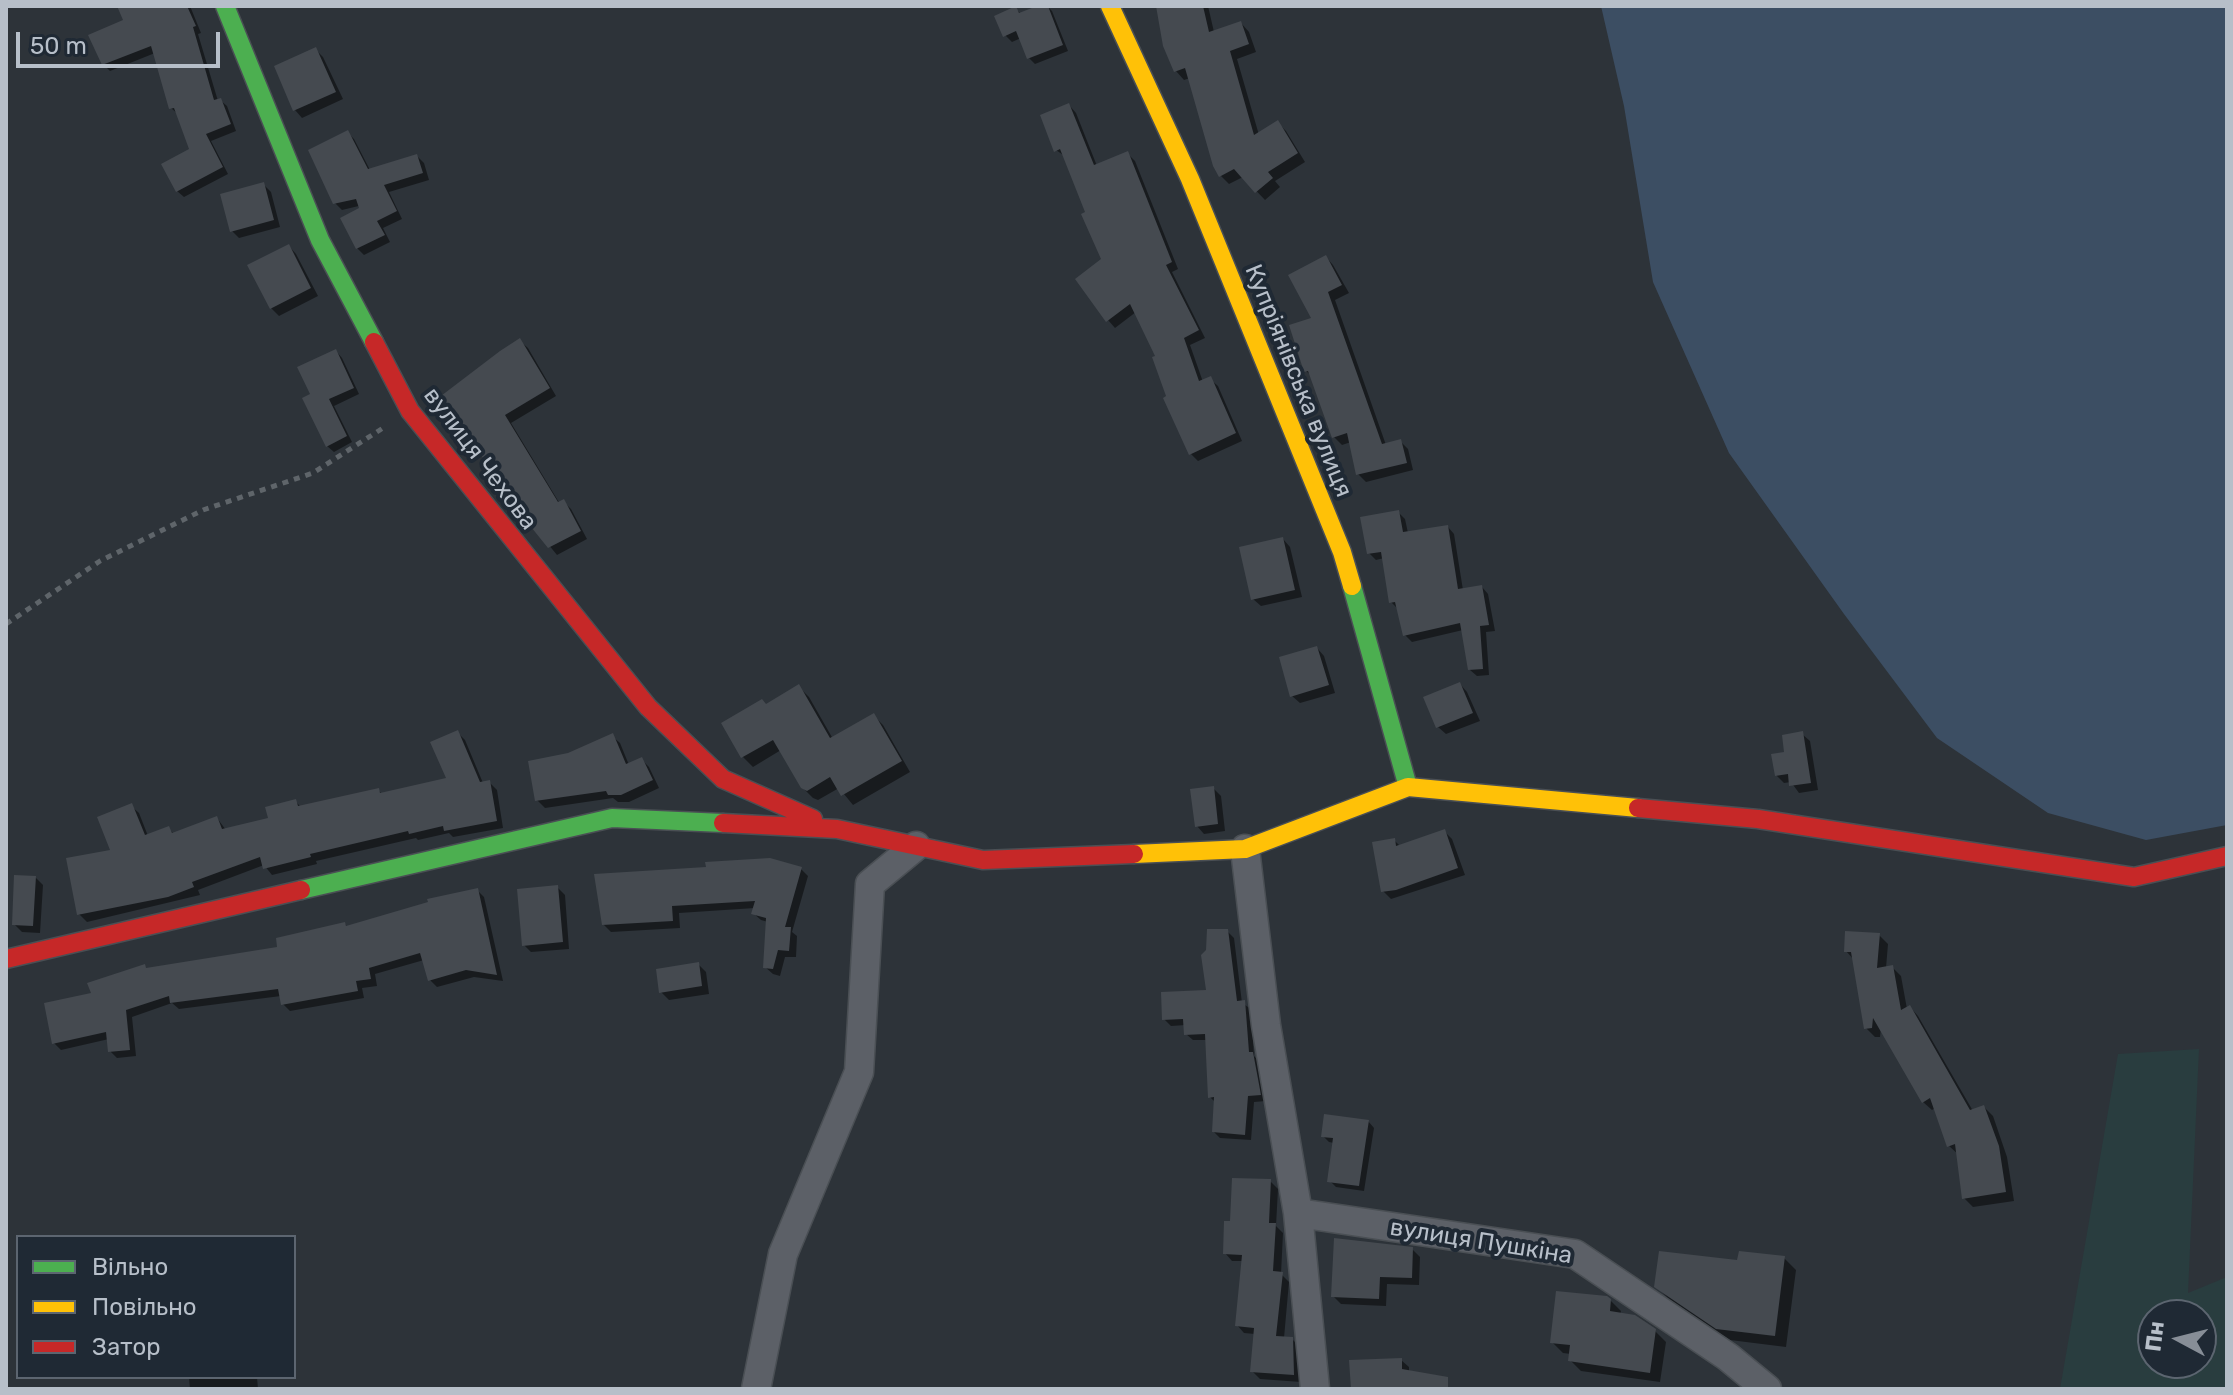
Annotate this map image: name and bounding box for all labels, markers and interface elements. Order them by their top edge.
scale bar [20,16,224,66]
text: 50 m [30,32,87,60]
street label: Купріянівська вулиця [1238,261,1358,501]
street label: вулиця Чехова [417,382,543,536]
street label: вулиця Пушкіна [1388,1213,1574,1271]
legend [16,1235,296,1379]
text: Вільно [92,1253,168,1281]
text: Повільно [92,1293,197,1321]
north arrow [2137,1299,2217,1379]
text: Пн [2139,1320,2170,1353]
text: Затор [92,1333,161,1361]

